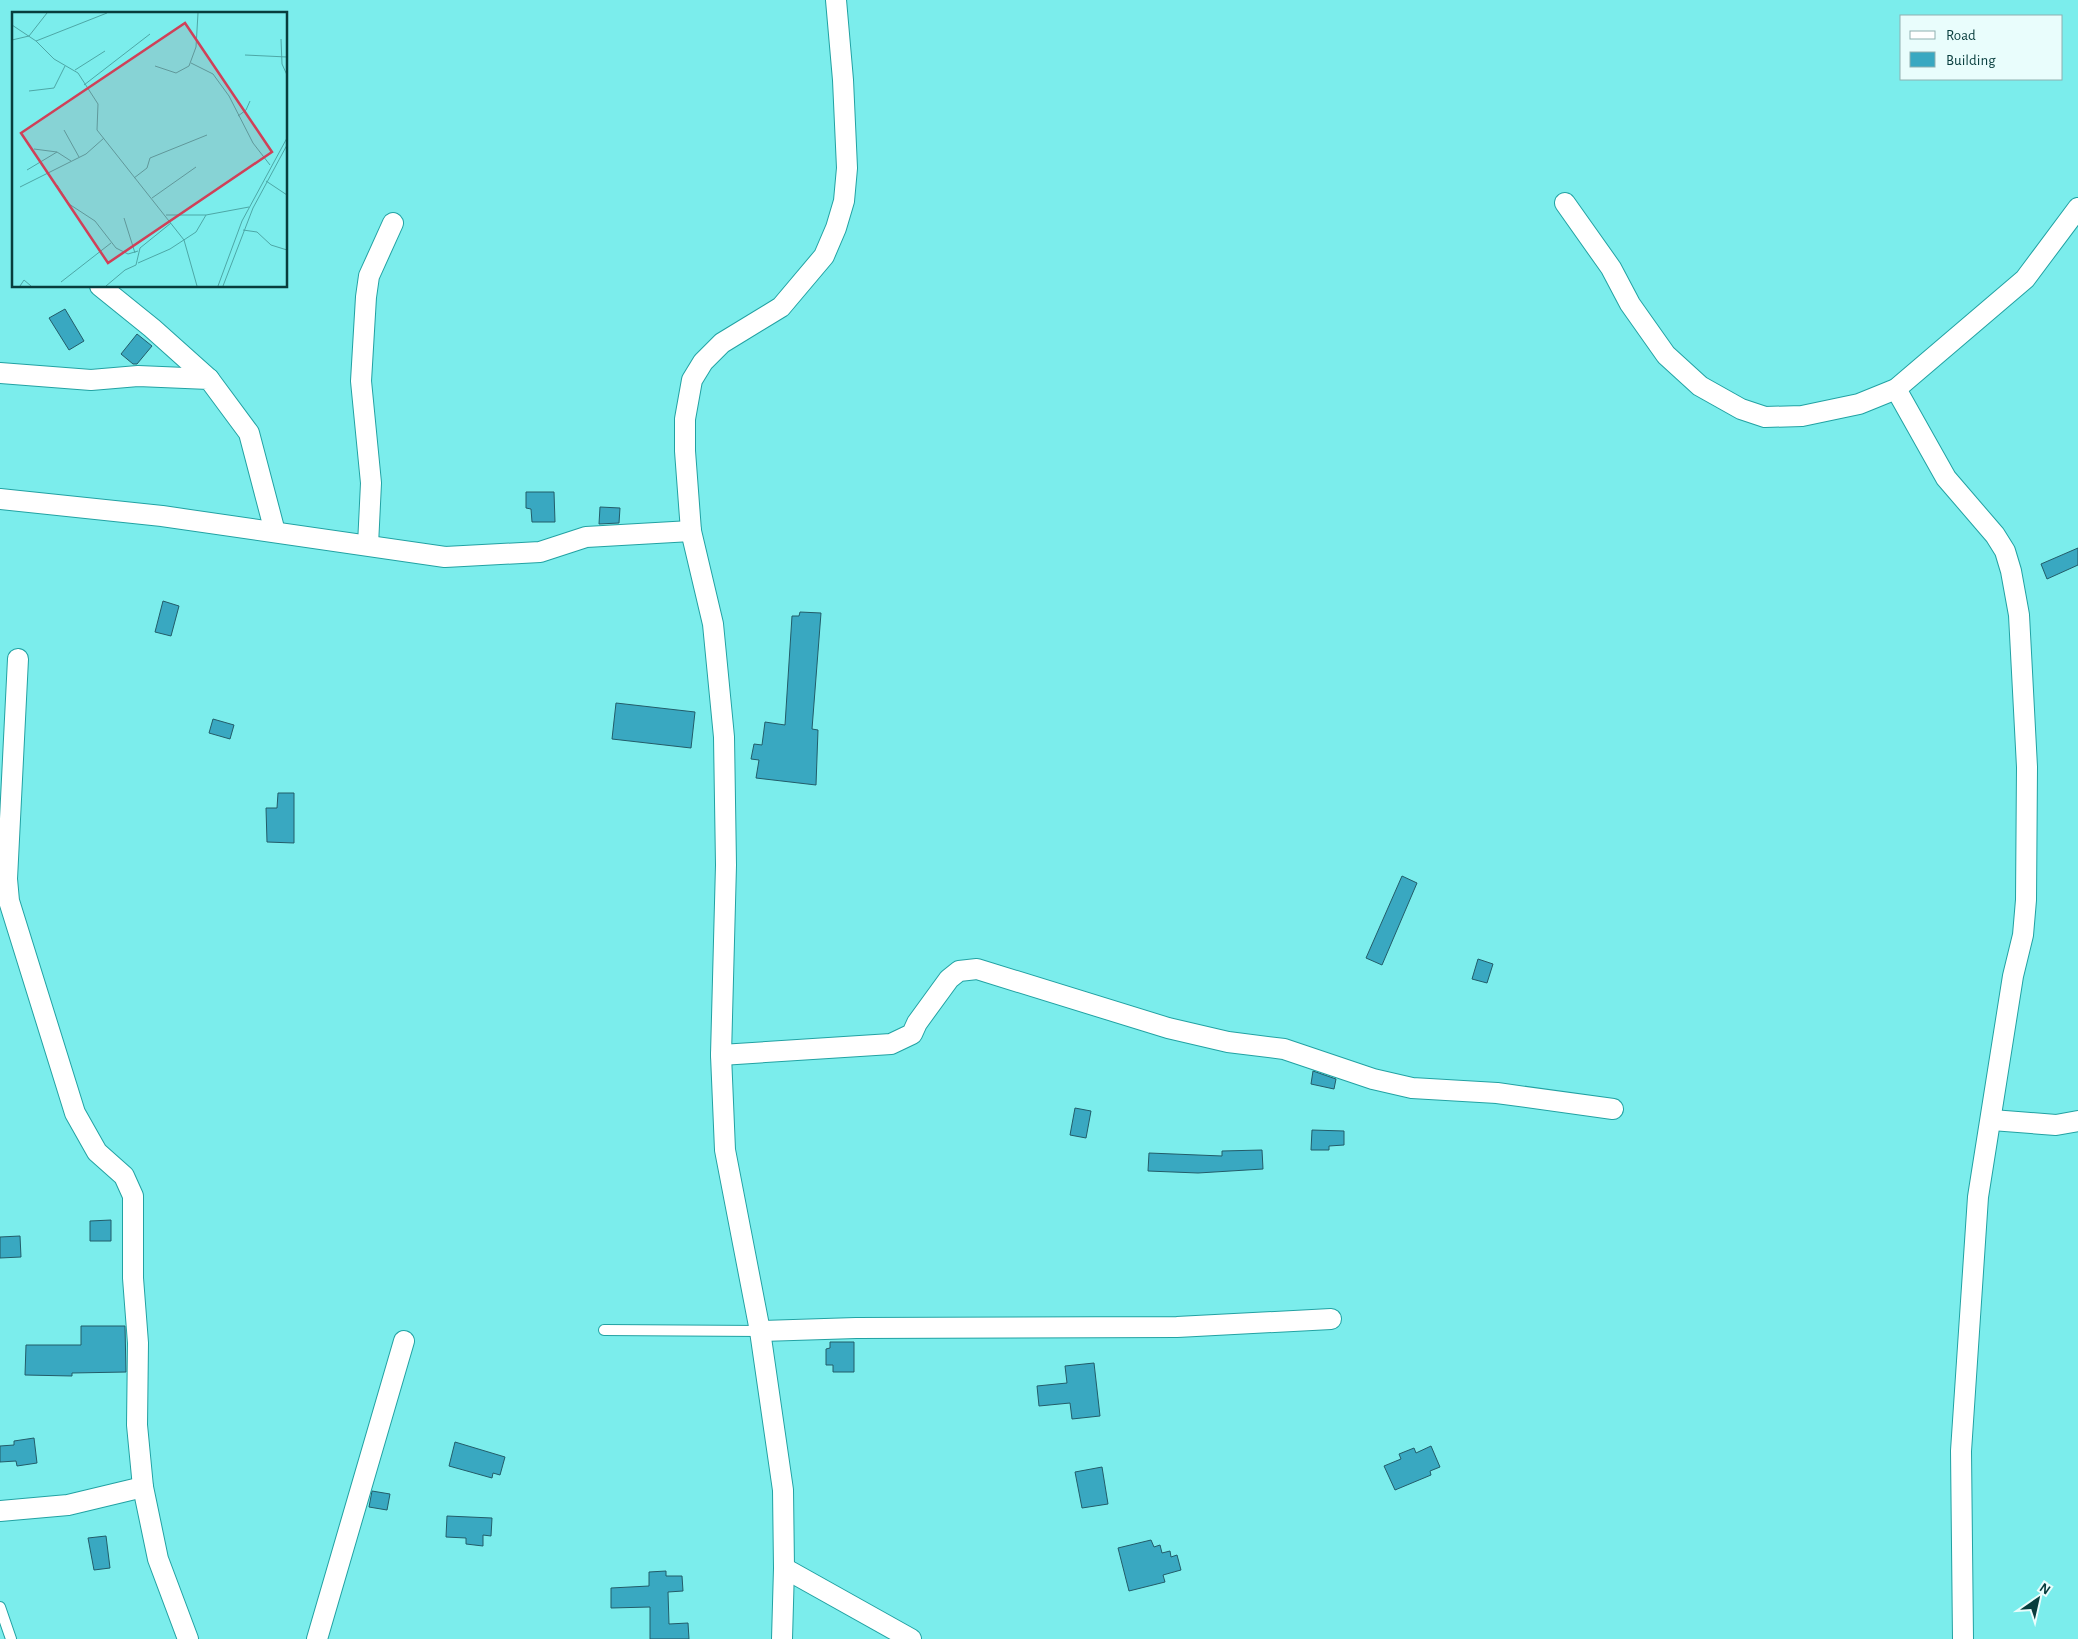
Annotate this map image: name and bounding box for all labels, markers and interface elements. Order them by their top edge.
inset map [12,12,288,288]
legend [1900,15,2063,80]
text: Road [1946,28,1976,43]
text: Building [1946,53,1996,68]
north arrow [2013,1574,2063,1624]
text: N [2037,1581,2053,1598]

